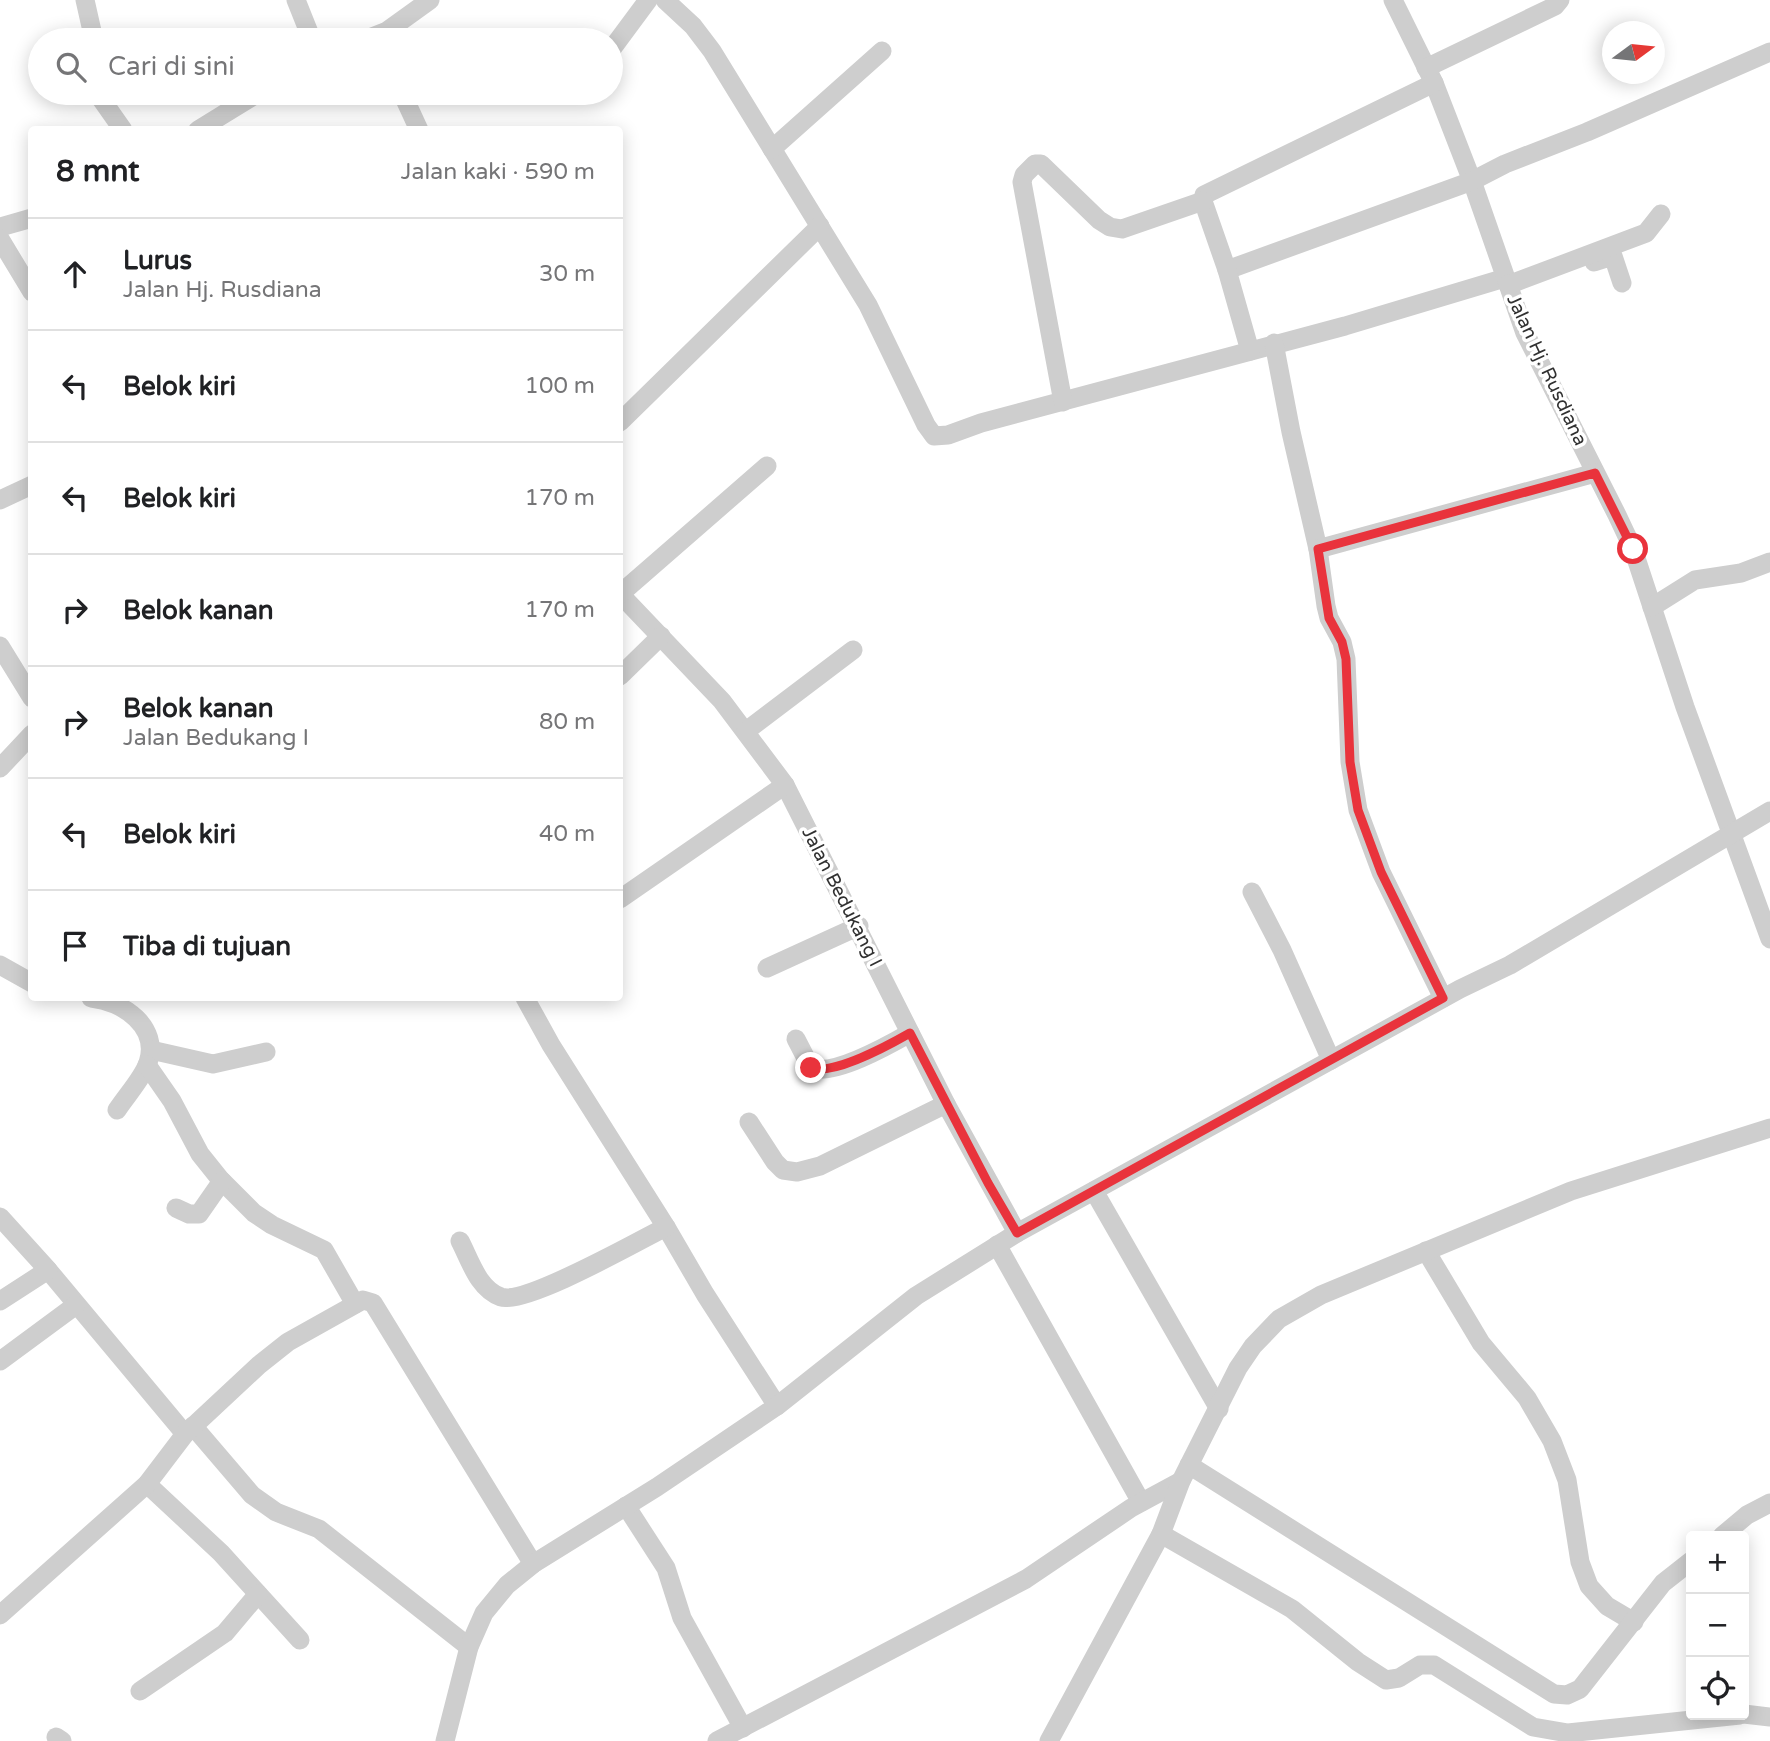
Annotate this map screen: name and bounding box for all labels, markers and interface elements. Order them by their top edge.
north arrow [1602,21,1665,84]
search box [28,28,623,105]
icon: search [52,48,90,86]
text: Cari di sini [108,51,235,82]
text: 8 mnt [56,153,140,190]
text: Jalan kaki · 590 m [401,158,595,186]
text: Lurus [123,245,192,276]
icon: ahead [56,255,94,293]
text: 30 m [539,260,595,288]
text: Jalan Hj. Rusdiana [123,276,322,304]
street label: Jalan Hj. Rusdiana [1502,291,1592,449]
icon: left [56,367,94,405]
text: Belok kiri [123,371,236,402]
text: 100 m [525,372,595,400]
icon: left [56,479,94,517]
text: Belok kiri [123,483,236,514]
text: 170 m [525,484,595,512]
route start [1617,533,1648,564]
icon: right [56,591,94,629]
text: Belok kanan [123,595,274,626]
text: 170 m [525,596,595,624]
text: Belok kanan [123,693,274,724]
icon: right [56,703,94,741]
text: 80 m [539,708,595,736]
text: Jalan Bedukang I [123,724,309,752]
icon: left [56,815,94,853]
text: Belok kiri [123,819,236,850]
text: 40 m [539,820,595,848]
street label: Jalan Bedukang I [797,824,887,970]
icon: arrive [56,927,94,965]
text: Tiba di tujuan [123,931,291,962]
route end [795,1052,826,1083]
map controls [1686,1531,1749,1720]
button: + [1686,1531,1749,1594]
button: − [1686,1594,1749,1657]
button: locate [1686,1657,1749,1720]

